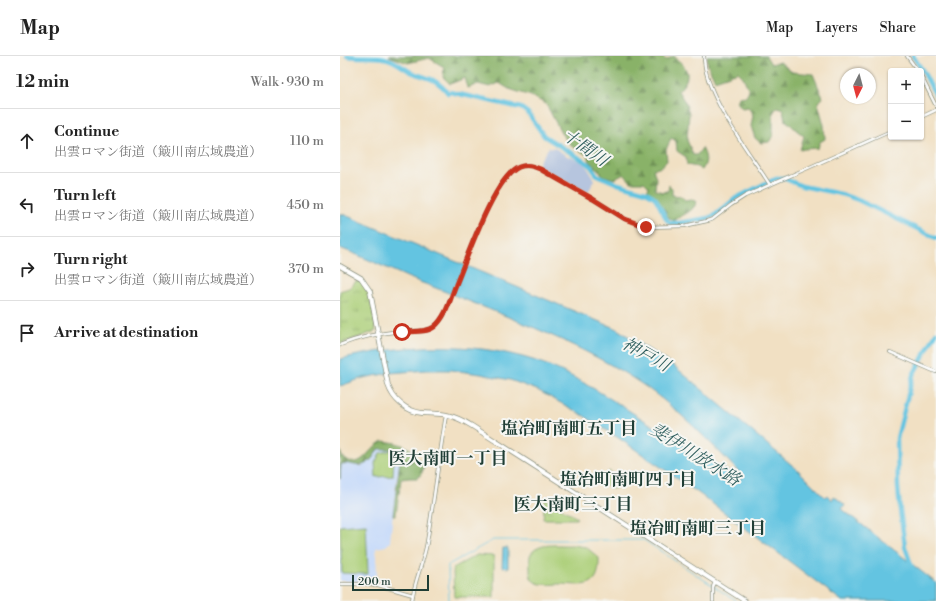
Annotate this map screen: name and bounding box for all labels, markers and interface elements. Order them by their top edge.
text: Map [20,16,60,40]
text: Map [766,19,793,37]
text: Layers [815,19,858,37]
text: Share [880,19,916,37]
north arrow [840,68,876,104]
map controls [888,68,924,140]
button: + [888,68,924,104]
text: 12 min [16,71,69,93]
text: Walk · 930 m [251,74,324,90]
button: − [888,104,924,140]
text: Continue [54,122,119,141]
water label: 十間川 [558,124,614,173]
icon: ahead [16,130,38,152]
text: 110 m [290,133,324,149]
text: 出雲ロマン街道（簸川南広域農道） [54,144,262,160]
text: Turn left [54,186,116,205]
icon: left [16,194,38,216]
text: 450 m [286,197,324,213]
text: 出雲ロマン街道（簸川南広域農道） [54,208,262,224]
route end [637,218,655,236]
text: Turn right [54,250,128,269]
icon: right [16,258,38,280]
text: 370 m [288,261,324,277]
text: 出雲ロマン街道（簸川南広域農道） [54,272,262,288]
icon: arrive [16,322,38,344]
text: Arrive at destination [54,323,198,342]
route start [393,323,411,341]
water label: 神戸川 [618,333,675,378]
district label: 塩冶町南町五丁目 [501,418,637,440]
water label: 斐伊川放水路 [646,419,745,492]
district label: 医大南町一丁目 [389,448,508,470]
district label: 塩冶町南町四丁目 [560,469,696,491]
district label: 医大南町三丁目 [514,494,633,516]
district label: 塩冶町南町三丁目 [630,518,766,540]
scale bar [352,573,429,592]
text: 200 m [358,575,391,589]

